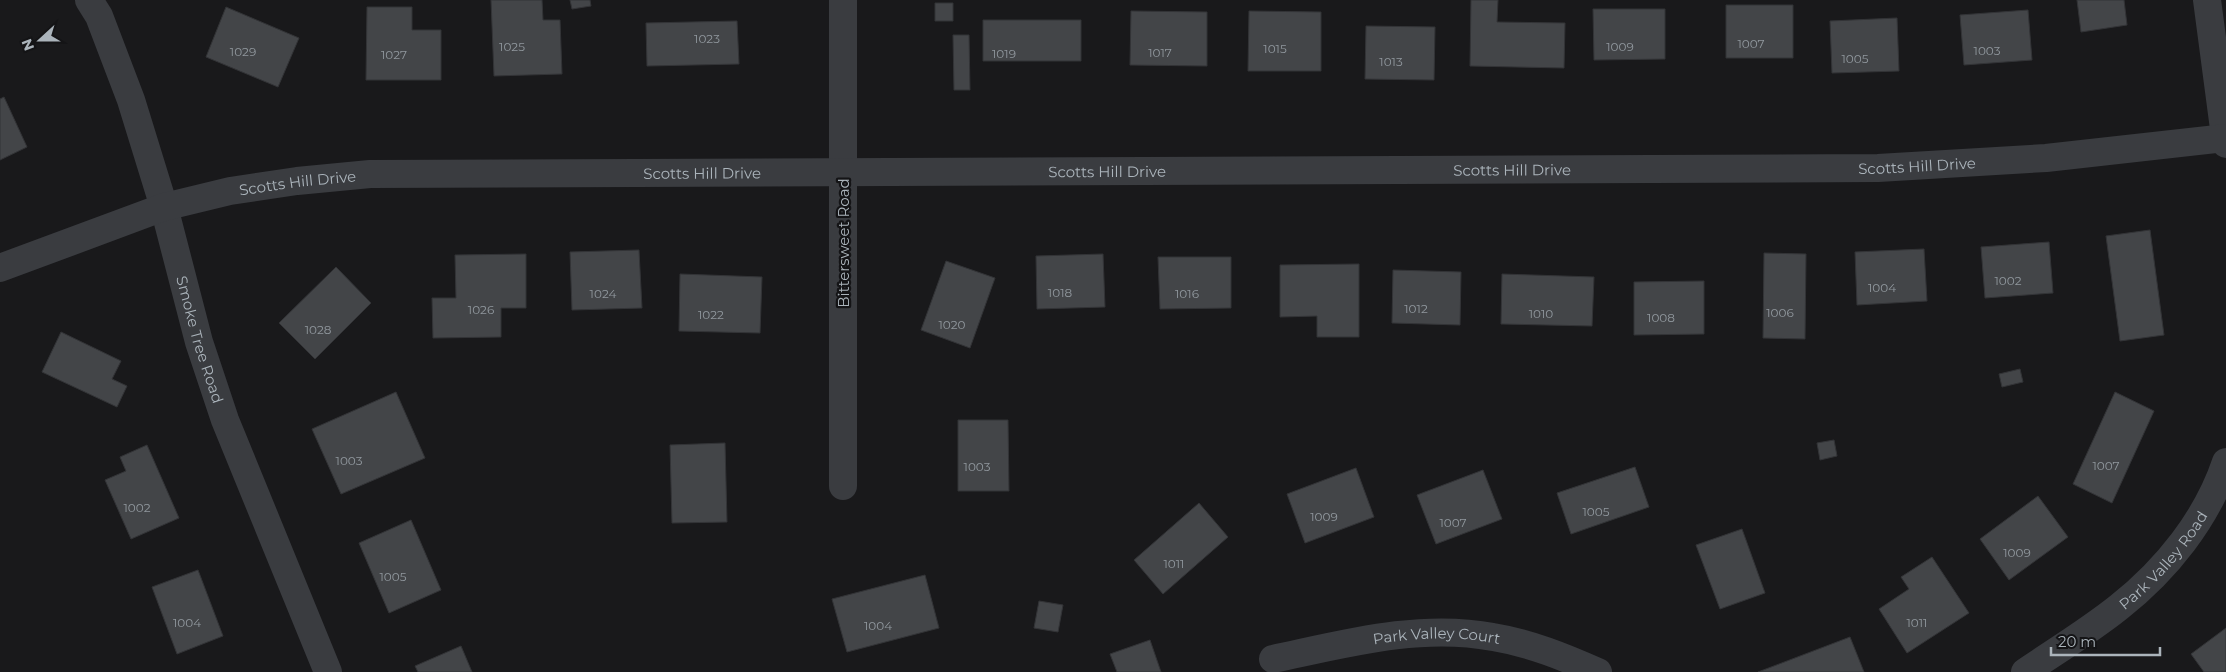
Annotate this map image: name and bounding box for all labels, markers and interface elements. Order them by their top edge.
north arrow [15,15,65,65]
house number: 1023 [694,31,720,46]
text: N [17,36,38,53]
house number: 1007 [1737,36,1765,51]
house number: 1025 [499,39,525,54]
house number: 1009 [1606,39,1634,54]
house number: 1015 [1263,41,1287,56]
house number: 1003 [1974,43,2001,58]
house number: 1029 [230,44,256,59]
house number: 1017 [1148,45,1172,60]
house number: 1019 [992,46,1016,61]
house number: 1027 [381,47,407,62]
house number: 1005 [1841,51,1869,66]
house number: 1013 [1379,54,1403,69]
street label: Scotts Hill Drive [1858,153,1976,178]
street label: Scotts Hill Drive [1453,160,1571,179]
street label: Scotts Hill Drive [1048,161,1166,181]
street label: Scotts Hill Drive [643,163,761,182]
street label: Scotts Hill Drive [238,166,357,199]
street label: Bittersweet Road [834,178,853,308]
house number: 1002 [1994,273,2022,288]
street label: Smoke Tree Road [173,274,228,405]
house number: 1004 [1868,280,1896,295]
house number: 1018 [1048,285,1072,300]
house number: 1024 [590,286,616,301]
house number: 1016 [1175,286,1199,301]
house number: 1012 [1404,301,1428,316]
house number: 1026 [468,302,494,317]
house number: 1006 [1766,305,1794,320]
house number: 1010 [1529,306,1553,321]
house number: 1022 [698,307,724,322]
house number: 1008 [1647,310,1675,325]
house number: 1020 [938,317,966,332]
house number: 1028 [305,322,332,337]
house number: 1003 [336,453,363,468]
house number: 1007 [2092,458,2120,473]
house number: 1003 [964,459,991,474]
house number: 1002 [123,500,151,515]
house number: 1005 [1582,504,1610,519]
street label: Park Valley Road [2115,507,2211,613]
house number: 1009 [1310,509,1338,524]
house number: 1007 [1439,515,1467,530]
house number: 1009 [2003,545,2031,560]
house number: 1011 [1164,556,1184,571]
house number: 1005 [379,569,407,584]
house number: 1004 [173,615,201,630]
house number: 1011 [1907,615,1927,630]
house number: 1004 [864,618,892,633]
street label: Park Valley Court [1371,623,1502,648]
scale bar [2051,624,2160,656]
text: 20 m [2058,632,2096,651]

